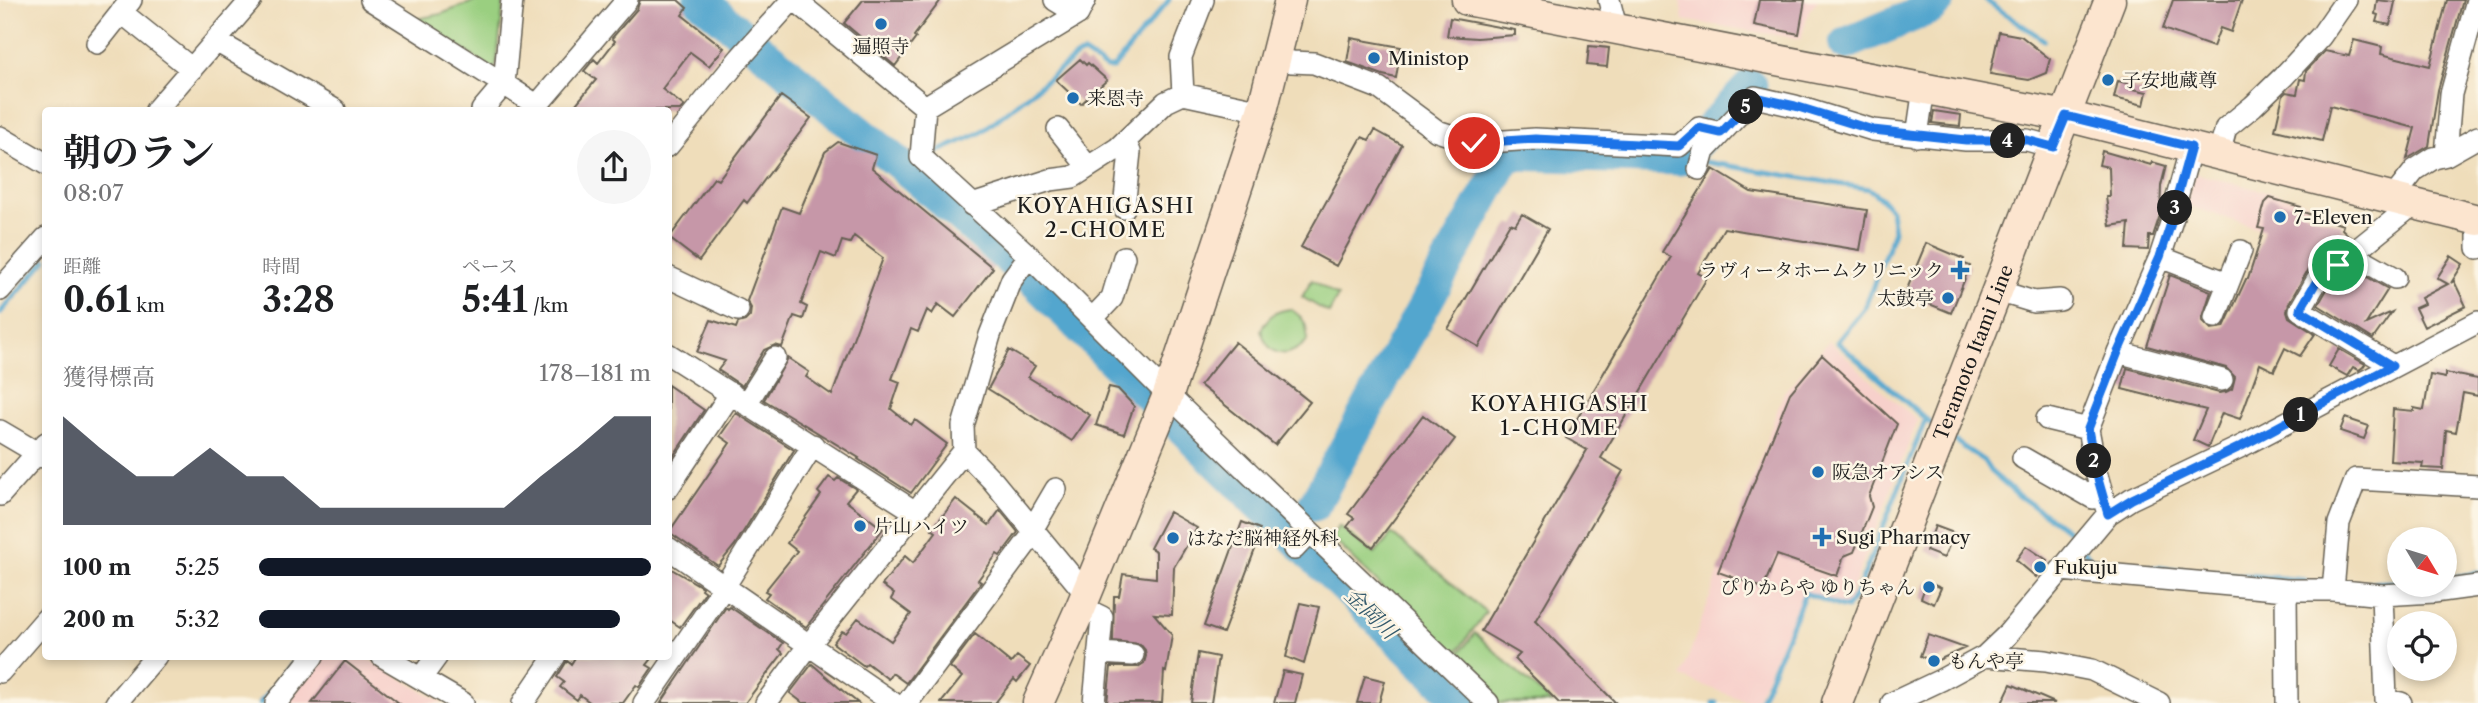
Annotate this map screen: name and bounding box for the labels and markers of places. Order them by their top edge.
marker: 遍照寺 [873,16,889,32]
place label: 遍照寺 [852,35,910,58]
place label: Ministop [1388,47,1469,70]
marker: Ministop [1366,50,1382,66]
place label: 子安地蔵尊 [2122,69,2217,92]
marker: 子安地蔵尊 [2100,72,2116,88]
place label: 来恩寺 [1087,87,1144,110]
marker: 来恩寺 [1065,90,1081,106]
pin: 5 [1728,90,1764,124]
pin [1444,113,1504,173]
pin: 4 [1990,124,2025,158]
pin: 3 [2158,190,2192,226]
place label: 7-Eleven [2294,206,2373,229]
marker: 7-Eleven [2272,209,2288,225]
pin [2308,235,2368,295]
place label: ラヴィータホームクリニック [1699,259,1944,282]
marker: ラヴィータホームクリニック [1950,260,1970,280]
place label: 太鼓亭 [1877,287,1934,310]
marker: 太鼓亭 [1940,290,1956,306]
pin: 1 [2284,398,2318,432]
pin: 2 [2076,444,2112,478]
place label: 阪急オアシス [1832,461,1944,484]
marker: 阪急オアシス [1810,464,1826,480]
place label: 片山ハイツ [874,515,969,538]
marker: 片山ハイツ [852,518,868,534]
place label: Sugi Pharmacy [1836,526,1971,549]
place label: はなだ脳神経外科 [1187,527,1339,550]
marker: Sugi Pharmacy [1814,529,1830,545]
marker: はなだ脳神経外科 [1165,530,1181,546]
place label: Fukuju [2054,556,2118,579]
marker: Fukuju [2032,559,2048,575]
place label: ぴりからや ゆりちゃん [1720,576,1915,599]
marker: ぴりからや ゆりちゃん [1921,579,1937,595]
place label: もんや亭 [1948,650,2024,673]
marker: もんや亭 [1926,653,1942,669]

